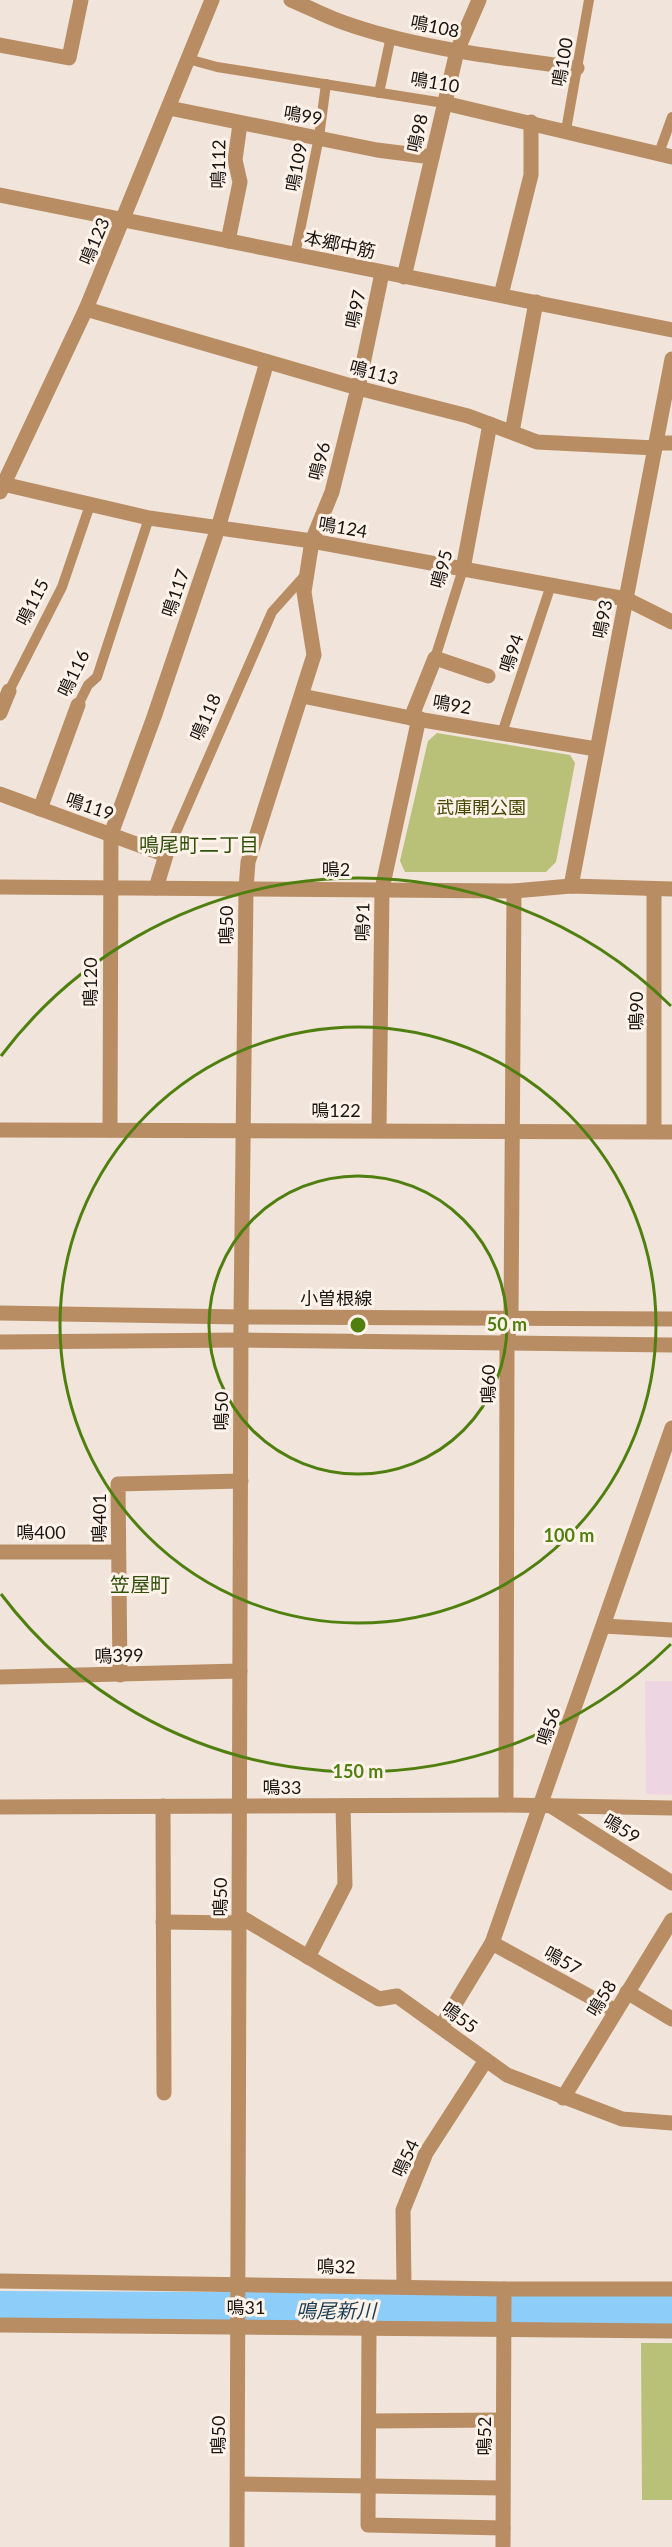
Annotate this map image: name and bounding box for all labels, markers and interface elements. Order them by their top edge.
street label: 鳴108 [409,10,461,42]
street label: 鳴100 [547,36,577,88]
street label: 鳴110 [409,67,461,97]
street label: 鳴99 [282,101,324,129]
street label: 鳴98 [402,112,432,154]
street label: 鳴112 [207,139,229,189]
street label: 鳴109 [280,141,312,193]
street label: 鳴123 [74,214,114,268]
street label: 本郷中筋 [302,226,378,262]
street label: 鳴97 [340,288,370,330]
street label: 鳴113 [347,355,401,389]
street label: 鳴96 [304,439,334,483]
street label: 鳴124 [317,512,369,542]
street label: 鳴95 [425,547,457,591]
street label: 鳴117 [157,566,193,620]
street label: 鳴115 [11,575,53,629]
street label: 鳴93 [587,598,617,640]
street label: 鳴94 [494,631,528,675]
street label: 鳴116 [52,646,94,700]
street label: 鳴118 [185,690,225,744]
street label: 鳴92 [431,690,473,718]
street label: 鳴119 [63,788,117,824]
park label: 武庫開公園 [436,796,526,818]
district label: 鳴尾町二丁目 [139,832,259,856]
street label: 鳴2 [322,858,350,880]
street label: 鳴91 [351,902,373,942]
street label: 鳴50 [215,906,237,944]
street label: 鳴120 [79,957,101,1007]
street label: 鳴90 [625,992,647,1030]
street label: 鳴122 [311,1099,361,1121]
street label: 小曽根線 [300,1287,372,1309]
text: 50 m [487,1313,527,1335]
centre of rings [348,1315,368,1335]
street label: 鳴60 [477,1365,499,1403]
street label: 鳴50 [210,1392,232,1430]
street label: 鳴401 [88,1493,110,1543]
street label: 鳴400 [16,1521,66,1543]
text: 100 m [544,1524,594,1546]
district label: 笠屋町 [110,1572,170,1596]
street label: 鳴399 [94,1644,144,1666]
street label: 鳴56 [531,1704,565,1748]
text: 150 m [333,1760,383,1782]
street label: 鳴33 [263,1776,301,1798]
street label: 鳴59 [600,1808,644,1848]
street label: 鳴50 [209,1878,231,1916]
street label: 鳴57 [541,1941,585,1979]
street label: 鳴58 [581,1976,621,2020]
street label: 鳴55 [438,1997,482,2037]
street label: 鳴54 [387,2136,423,2180]
street label: 鳴32 [316,2255,356,2277]
street label: 鳴31 [227,2296,265,2318]
water label: 鳴尾新川 [296,2298,378,2322]
street label: 鳴50 [207,2416,229,2454]
street label: 鳴52 [473,2417,495,2455]

